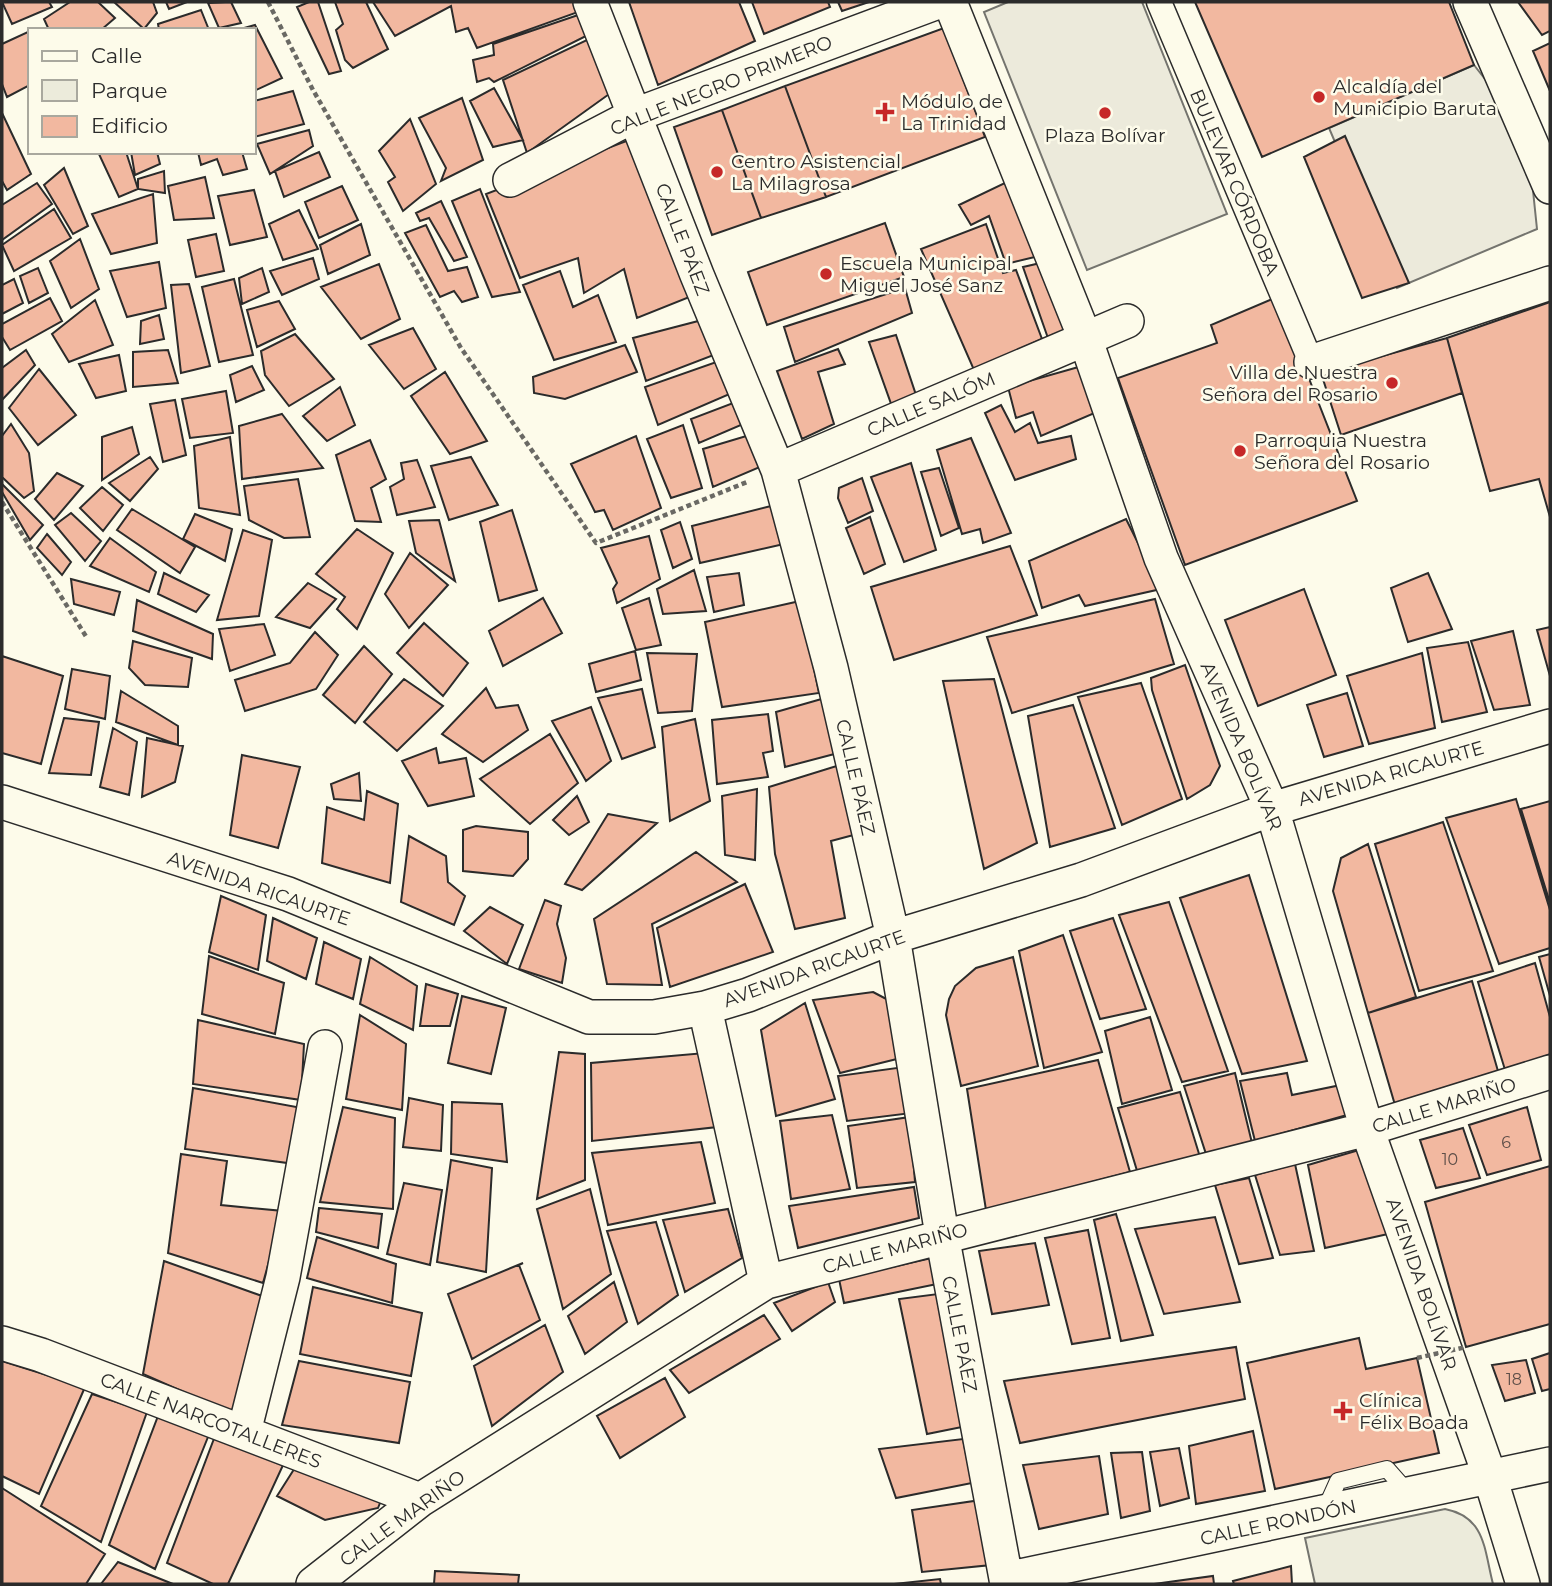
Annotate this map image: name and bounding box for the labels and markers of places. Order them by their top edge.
place label: Alcaldía del Municipio Baruta [1333,75,1497,120]
marker: Alcaldía del Municipio Baruta [1311,89,1327,105]
place label: Módulo de La Trinidad [901,90,1007,135]
marker: Módulo de La Trinidad [875,102,895,122]
marker: Plaza Bolívar [1097,105,1113,121]
place label: Plaza Bolívar [1044,124,1166,147]
place label: Centro Asistencial La Milagrosa [731,150,901,195]
marker: Centro Asistencial La Milagrosa [709,164,725,180]
place label: Escuela Municipal Miguel José Sanz [840,252,1012,297]
marker: Escuela Municipal Miguel José Sanz [818,266,834,282]
place label: Villa de Nuestra Señora del Rosario [1202,361,1378,406]
marker: Villa de Nuestra Señora del Rosario [1384,375,1400,391]
place label: Parroquia Nuestra Señora del Rosario [1254,429,1430,474]
marker: Parroquia Nuestra Señora del Rosario [1232,443,1248,459]
place label: Clínica Félix Boada [1359,1389,1469,1434]
marker: Clínica Félix Boada [1333,1401,1353,1421]

